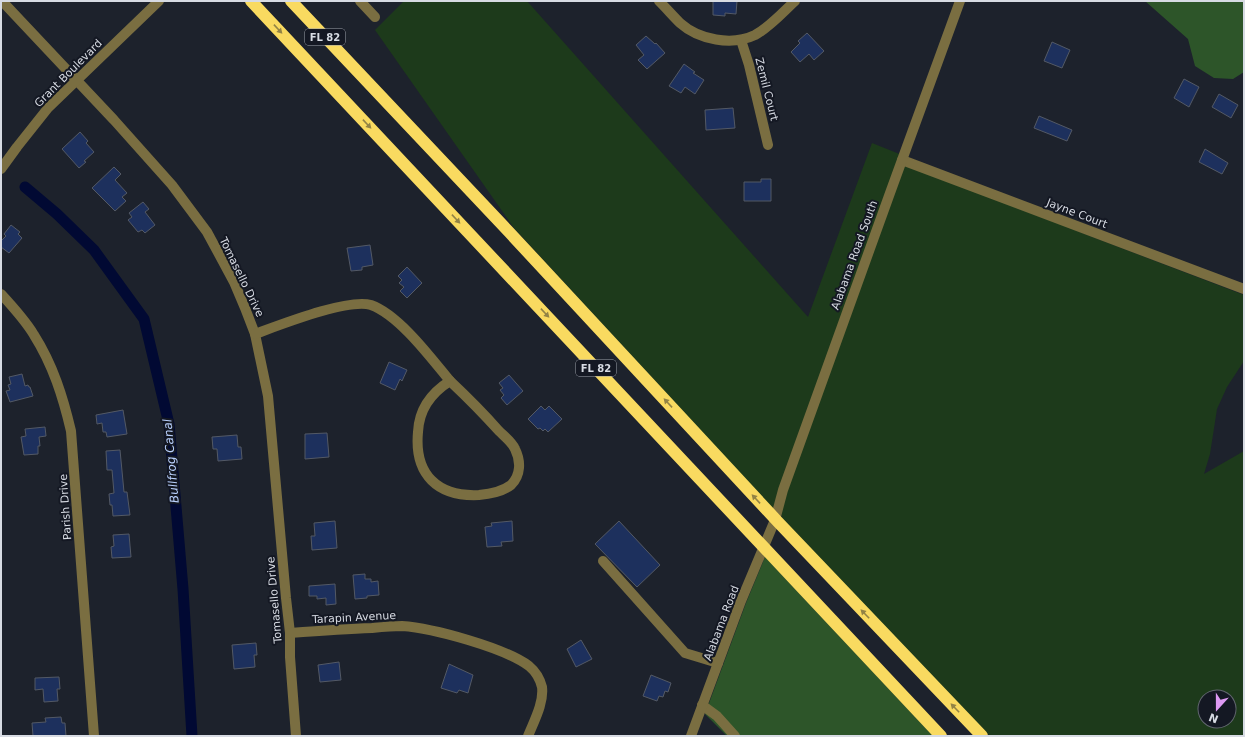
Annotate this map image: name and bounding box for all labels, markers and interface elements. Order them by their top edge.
one-way arrow [273,24,282,34]
road number: FL 82 [305,29,345,45]
street label: Grant Boulevard [32,37,105,110]
street label: Zemil Court [752,56,781,123]
one-way arrow [362,119,372,129]
street label: Jayne Court [1044,196,1110,231]
street label: Alabama Road South [829,199,880,311]
one-way arrow [451,214,460,223]
street label: Tomasello Drive [216,234,267,319]
one-way arrow [540,308,550,318]
road number: FL 82 [576,360,616,376]
one-way arrow [664,398,673,409]
water label: Bullfrog Canal [160,418,182,504]
street label: Parish Drive [57,473,74,540]
one-way arrow [752,494,761,504]
street label: Tomasello Drive [264,556,285,645]
street label: Alabama Road [701,584,742,663]
street label: Tarapin Avenue [311,609,397,626]
one-way arrow [860,609,870,619]
north arrow [1197,689,1237,729]
one-way arrow [950,703,960,713]
text: N [1207,710,1220,726]

